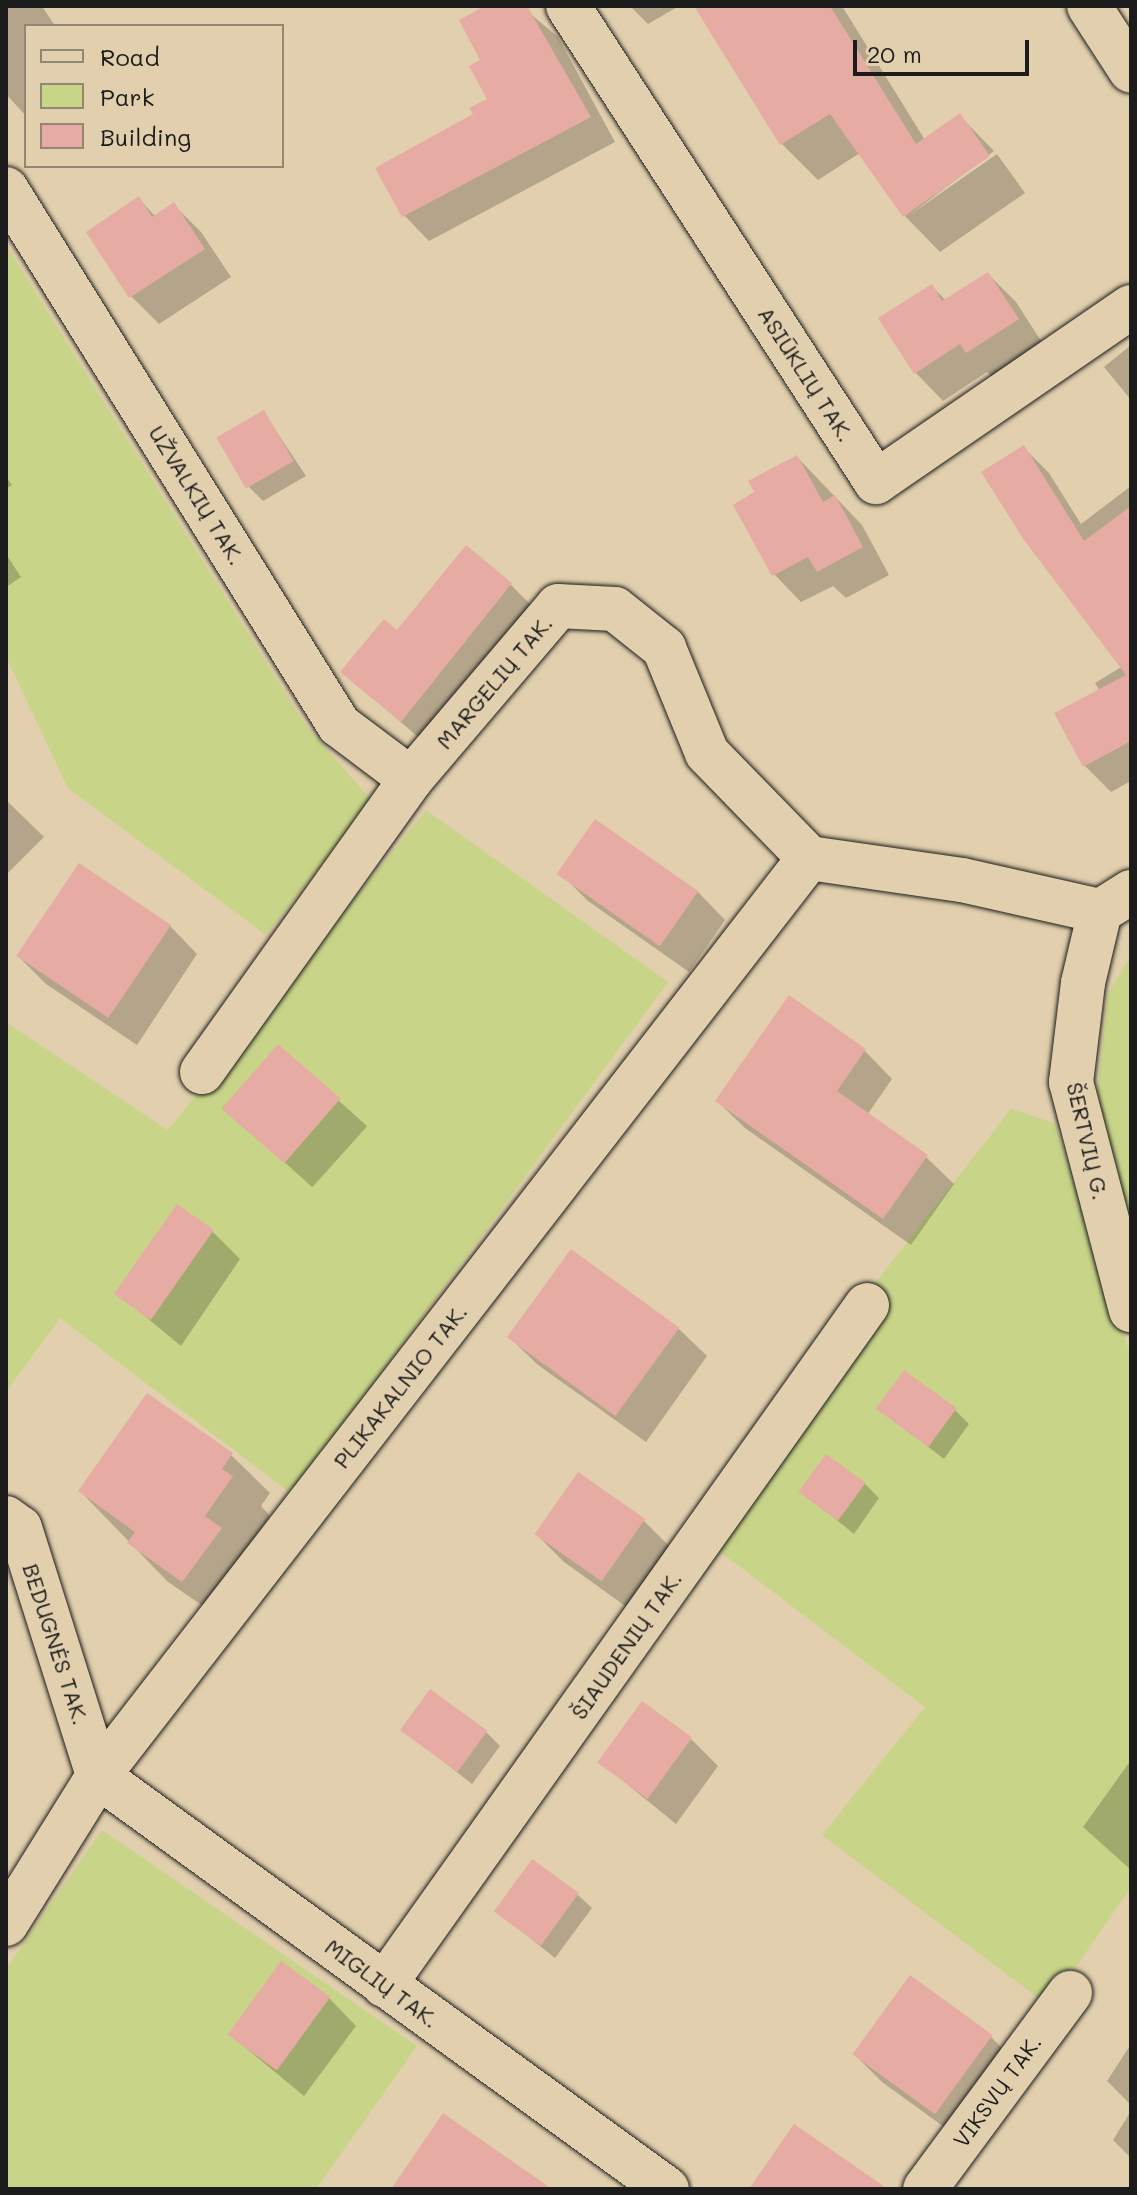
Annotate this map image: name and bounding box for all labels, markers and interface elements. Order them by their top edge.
legend [24,24,284,168]
scale bar [857,24,1033,74]
text: 20 m [867,38,922,69]
text: Road [100,41,160,72]
text: Park [100,81,154,112]
text: Building [100,121,191,152]
street label: ASIŪKLIŲ TAK. [753,302,859,446]
street label: UŽVALKIŲ TAK. [144,421,250,569]
street label: MARGELIŲ TAK. [431,610,557,754]
street label: ŠERTVIŲ G. [1062,1080,1114,1202]
street label: PLIKAKALNIO TAK. [328,1299,472,1473]
street label: BEDUGNĖS TAK. [17,1560,95,1728]
street label: ŠIAUDENIŲ TAK. [565,1566,687,1724]
street label: MIGLIŲ TAK. [320,1933,444,2033]
street label: VIKSVŲ TAK. [947,2030,1047,2152]

